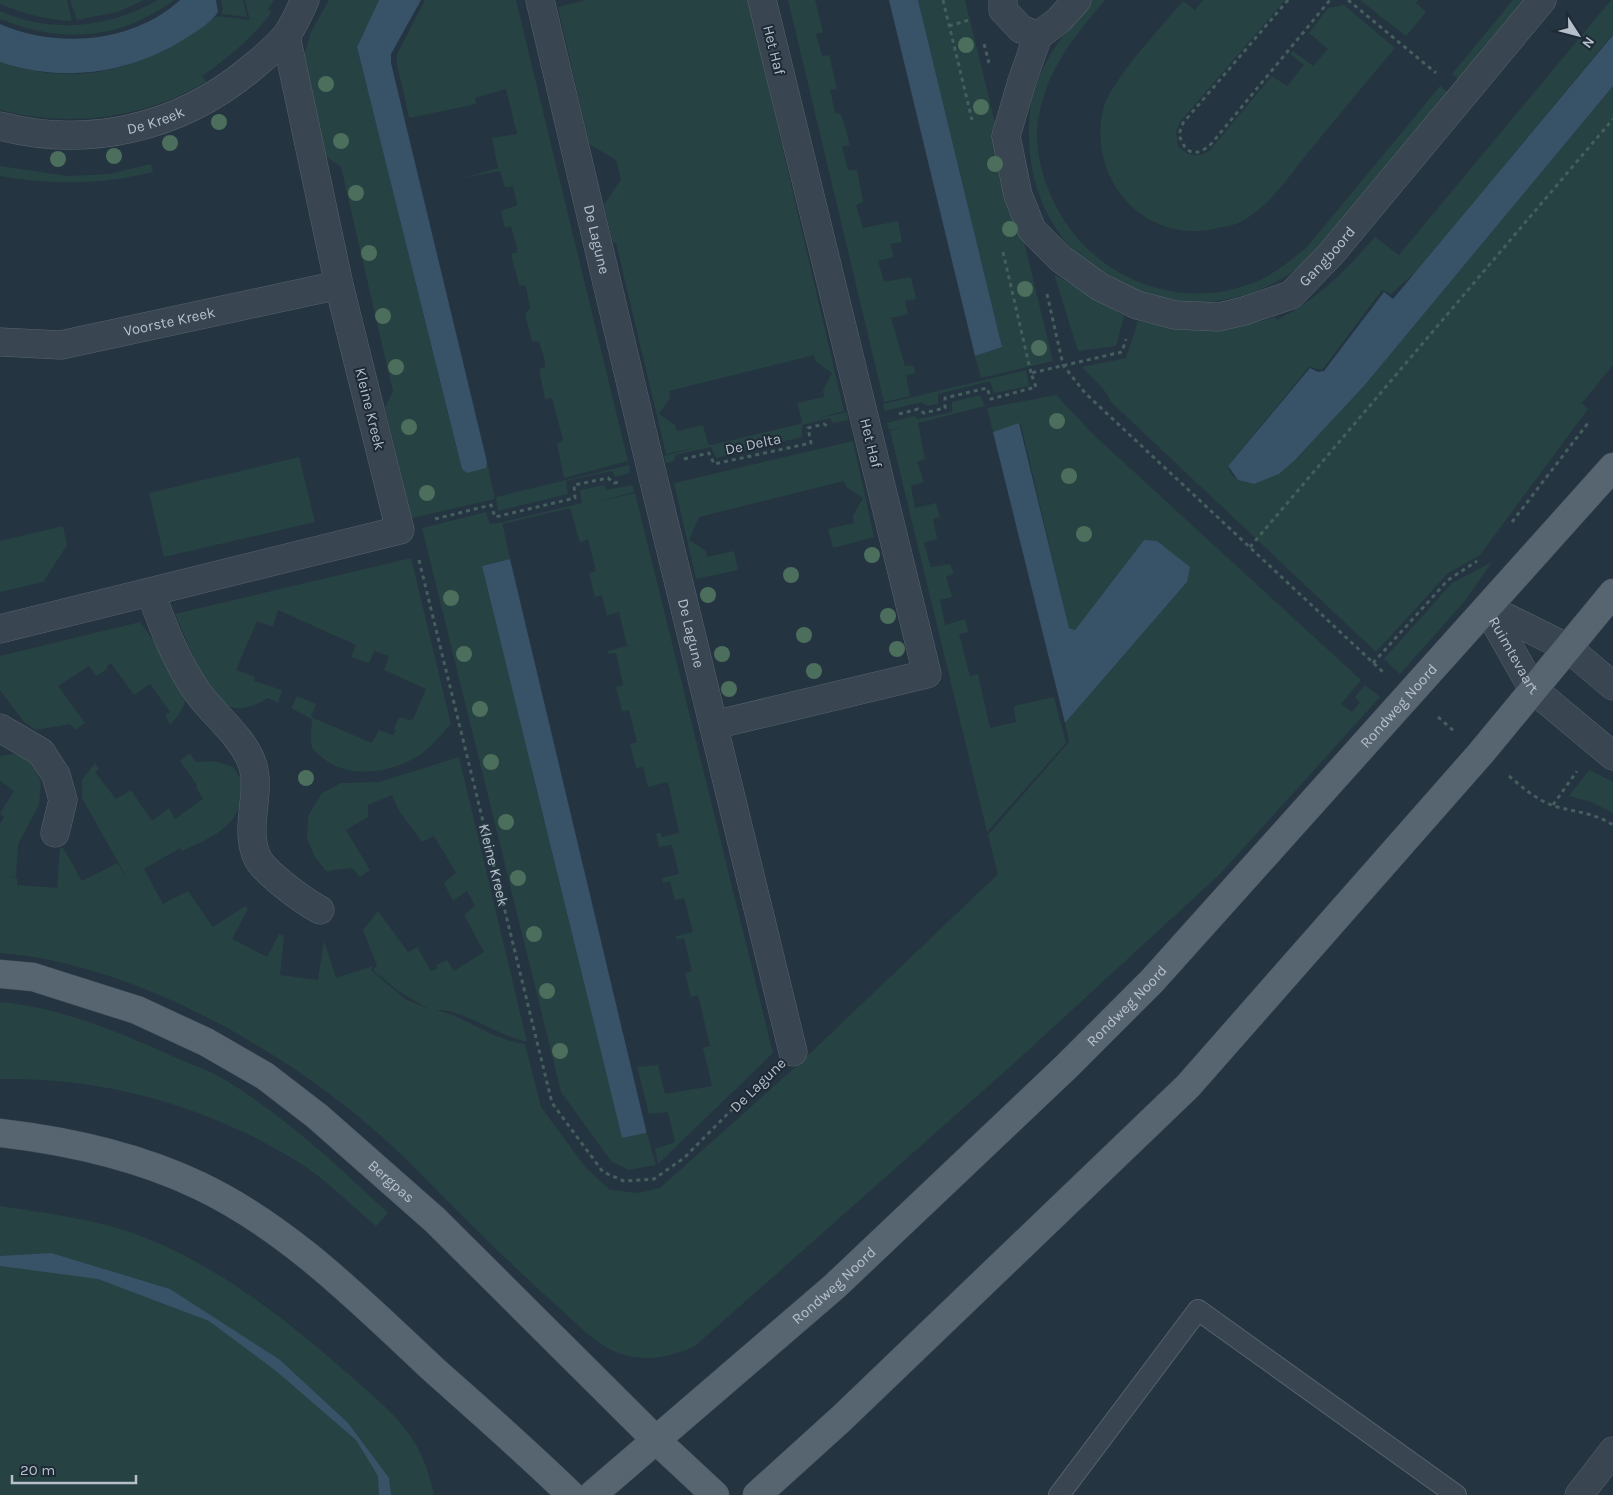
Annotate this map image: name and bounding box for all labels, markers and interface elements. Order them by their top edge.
north arrow [1553,10,1603,60]
street label: Het Haf [759,23,789,77]
text: N [1578,33,1598,51]
street label: De Kreek [125,103,187,138]
street label: De Lagune [580,203,614,276]
street label: Gangboord [1295,223,1359,290]
street label: Voorste Kreek [122,303,217,340]
street label: Kleine Kreek [351,366,389,452]
street label: Het Haf [856,416,886,470]
street label: De Delta [723,429,783,459]
street label: De Lagune [674,597,708,670]
street label: Ruimtevaart [1485,613,1542,698]
street label: Rondweg Noord [1356,660,1441,752]
street label: Kleine Kreek [475,822,512,908]
street label: Rondweg Noord [1083,962,1171,1050]
street label: De Lagune [726,1054,790,1116]
street label: Bergpas [364,1156,418,1207]
street label: Rondweg Noord [788,1243,880,1328]
scale bar [12,1452,136,1484]
text: 20 m [20,1461,55,1479]

